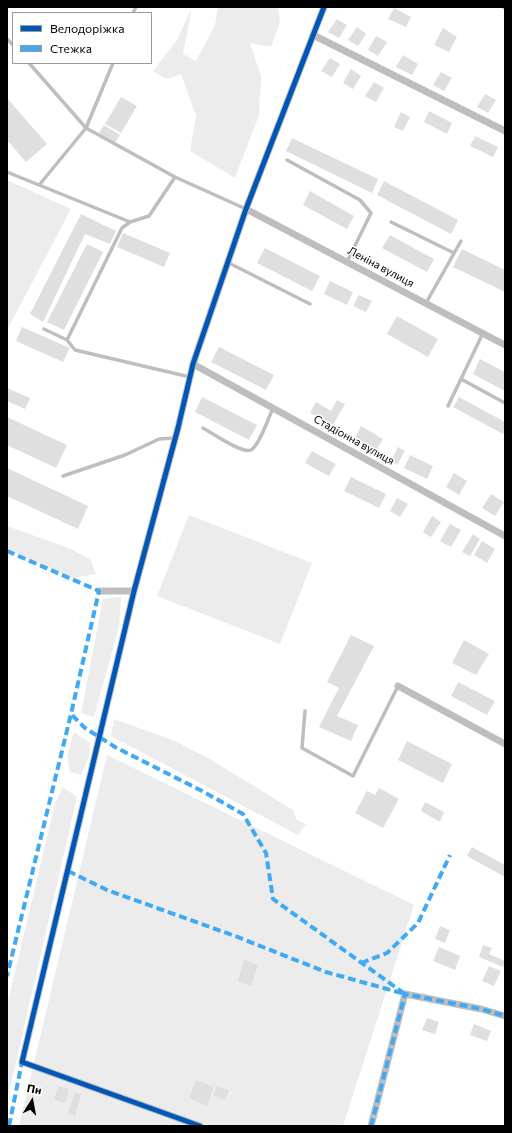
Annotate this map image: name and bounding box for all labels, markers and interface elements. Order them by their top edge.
legend [12,12,152,64]
text: Велодоріжка [50,21,125,35]
text: Стежка [50,41,92,55]
street label: Леніна вулиця [346,244,416,290]
street label: Стадіонна вулиця [311,412,397,468]
north arrow [12,1081,52,1121]
text: Пн [26,1081,43,1096]

